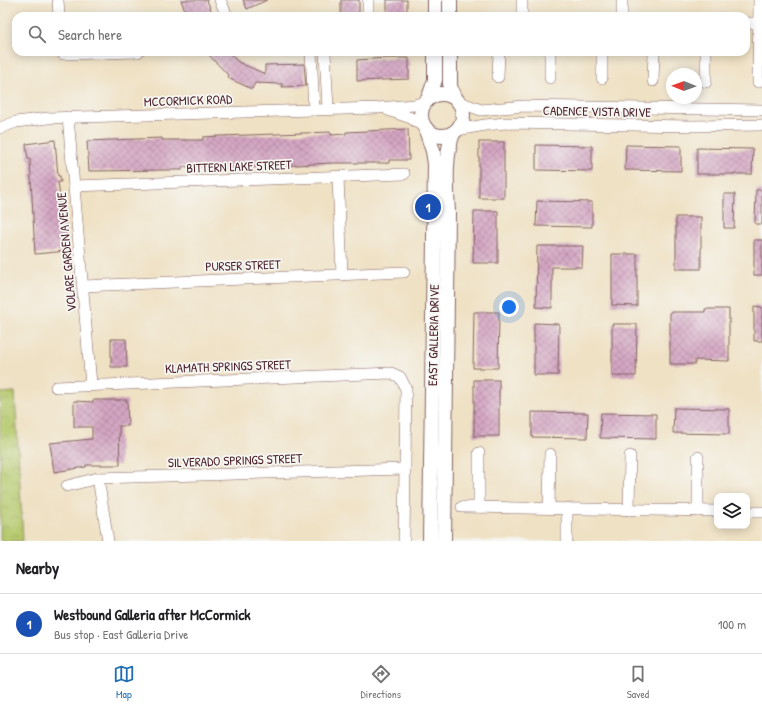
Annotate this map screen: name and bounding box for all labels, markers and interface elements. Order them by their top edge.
search box [12,12,750,56]
icon: search [26,23,48,45]
text: Search here [58,24,122,45]
north arrow [666,68,702,104]
street label: MCCORMICK ROAD [143,89,233,111]
street label: CADENCE VISTA DRIVE [543,101,651,121]
street label: BITTERN LAKE STREET [186,155,293,177]
street label: VOLARE GARDEN AVENUE [52,191,80,312]
pin: 1 [415,192,441,222]
street label: PURSER STREET [205,255,282,275]
street label: EAST GALLERIA DRIVE [423,284,443,386]
your location [499,297,519,317]
street label: KLAMATH SPRINGS STREET [165,355,292,377]
street label: SILVERADO SPRINGS STREET [168,449,303,471]
map controls [714,493,750,529]
button: layers [714,493,750,529]
text: Nearby [16,556,59,579]
text: Westbound Galleria after McCormick [54,604,250,625]
text: 1 [27,615,31,633]
text: 100 m [718,615,746,633]
text: Bus stop · East Galleria Drive [54,625,189,643]
tab: Map [113,663,135,701]
tab: Directions [361,663,401,701]
tab: Saved [627,663,649,701]

